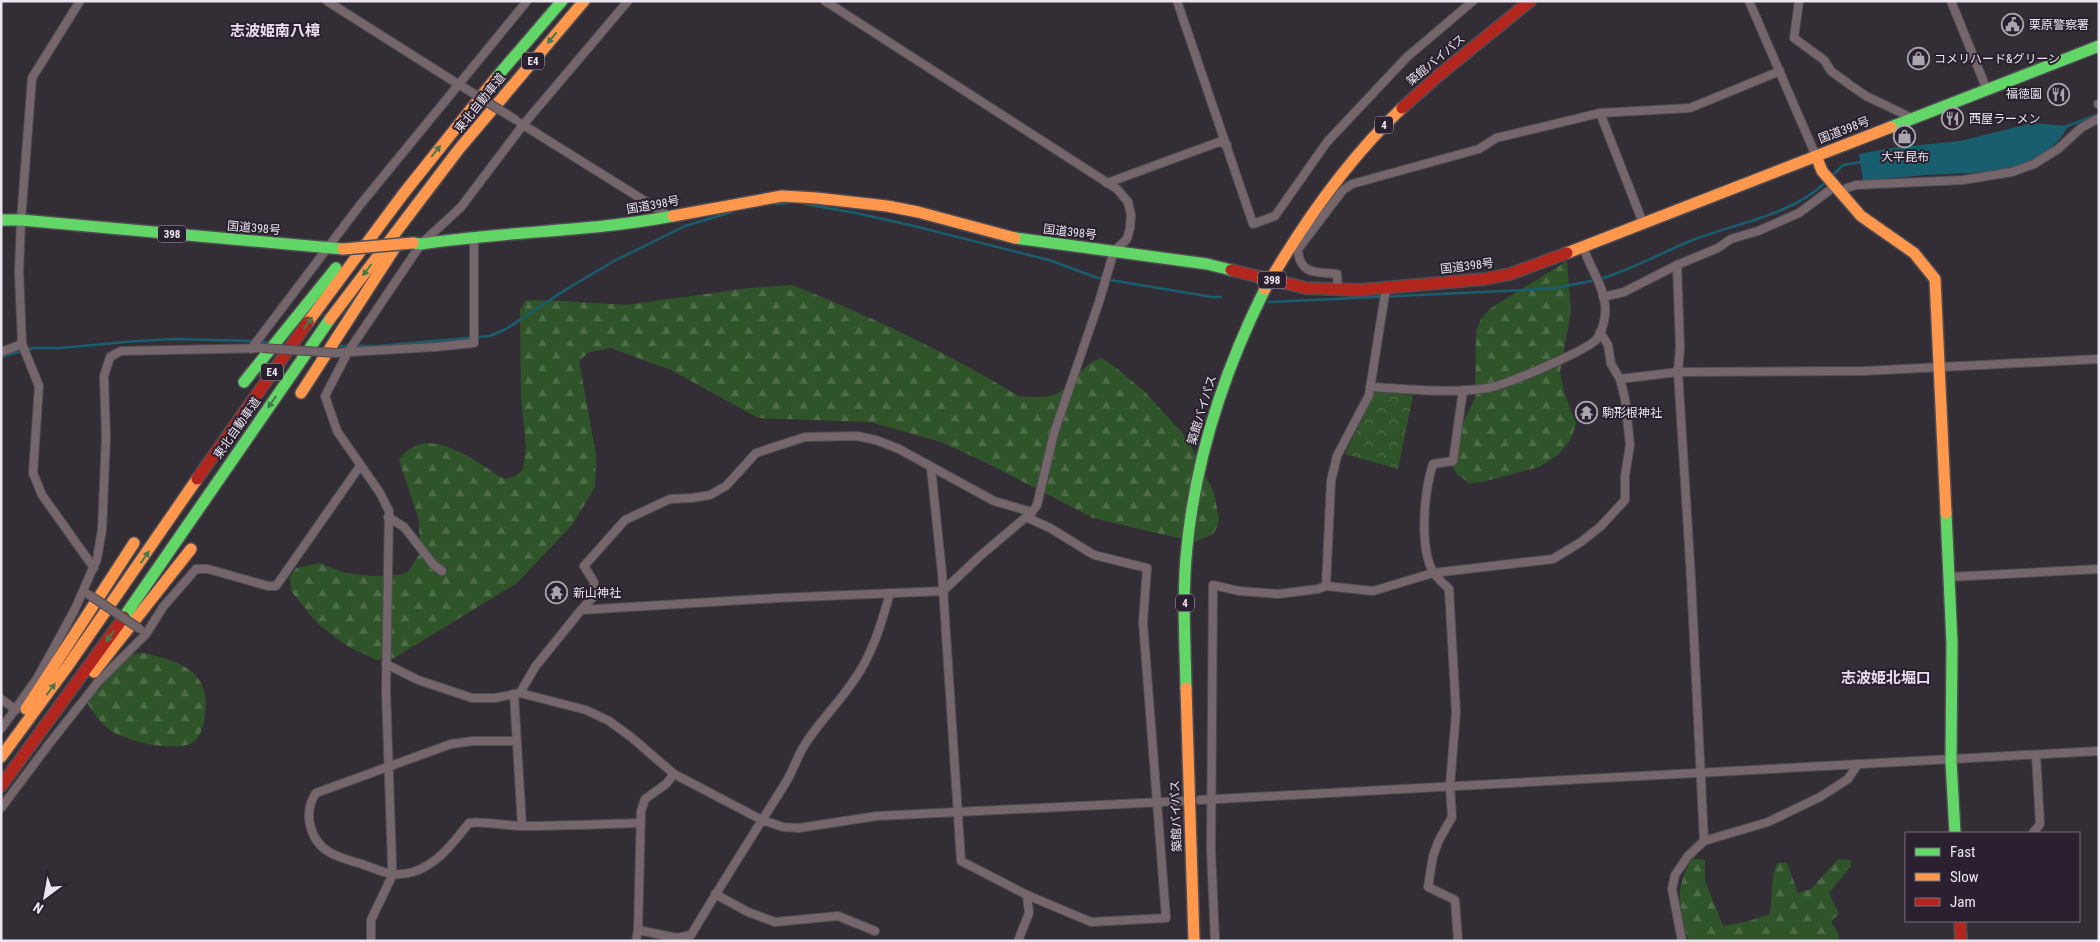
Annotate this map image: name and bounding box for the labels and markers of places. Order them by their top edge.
public building icon: 栗原警察署 [2001,13,2025,37]
place label: 栗原警察署 [2029,18,2089,32]
shop icon: コメリハード&グリーン [1906,47,1930,71]
place label: コメリハード&グリーン [1934,52,2060,66]
restaurant icon: 福徳園 [2046,82,2070,106]
place label: 福徳園 [2006,87,2042,101]
restaurant icon: 西屋ラーメン [1941,107,1965,131]
place label: 西屋ラーメン [1969,112,2041,126]
shop icon: 大平昆布 [1893,124,1917,148]
place label: 大平昆布 [1881,150,1929,164]
temple icon: 駒形根神社 [1574,401,1598,425]
place label: 駒形根神社 [1602,406,1662,420]
temple icon: 新山神社 [545,581,569,605]
place label: 新山神社 [573,586,621,600]

